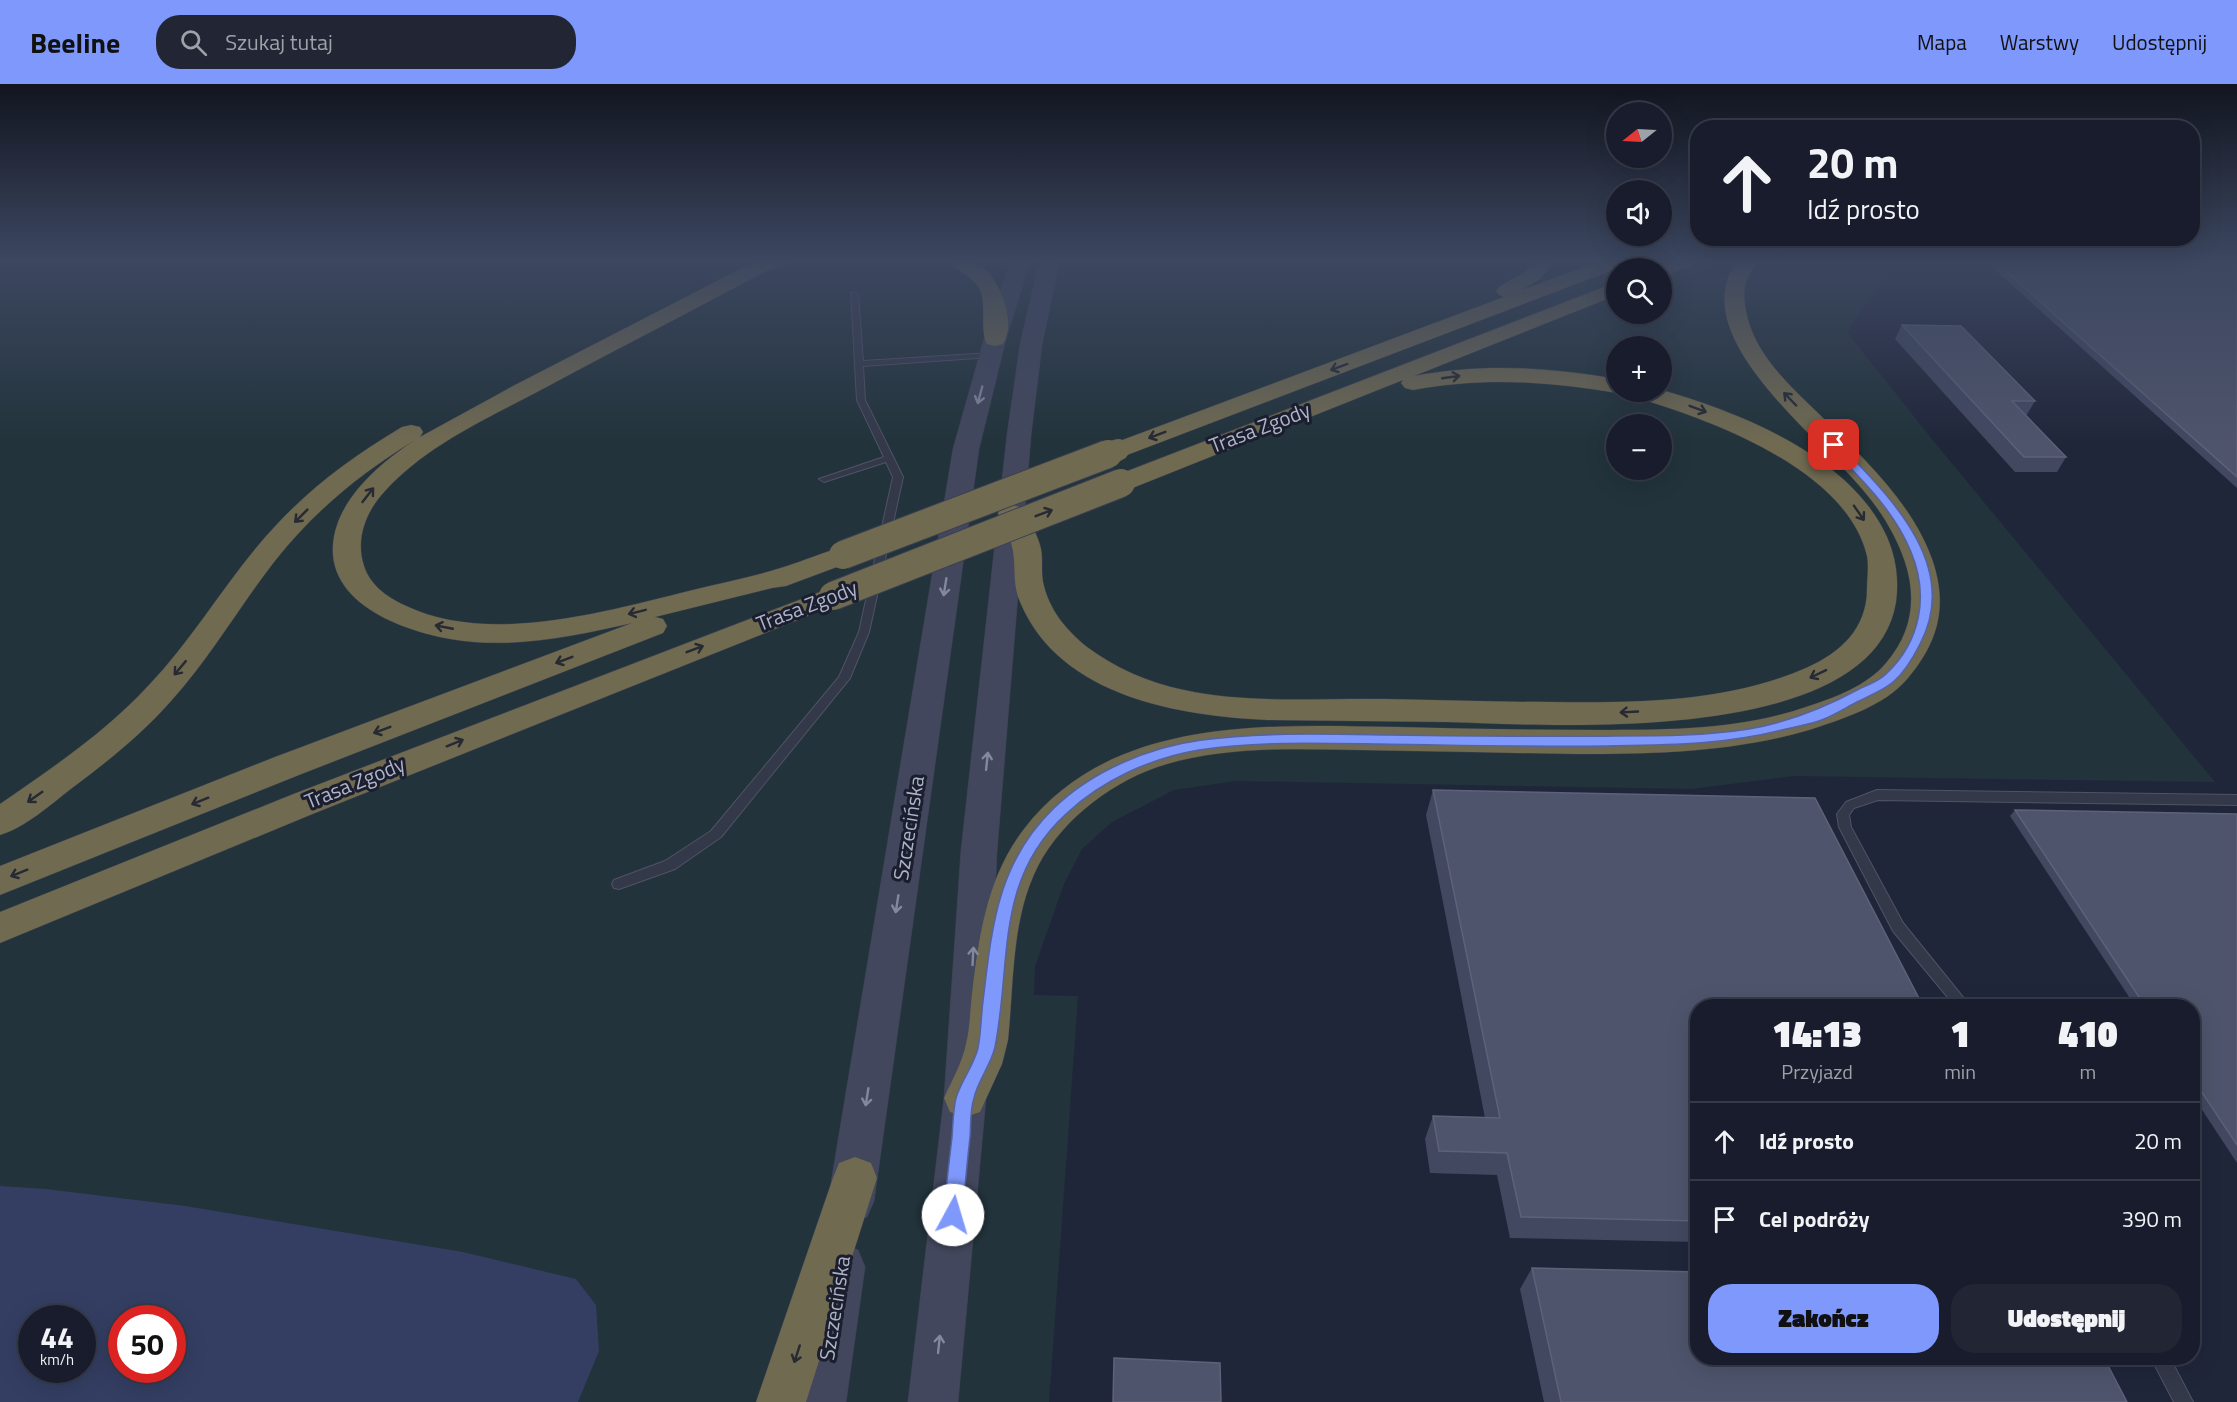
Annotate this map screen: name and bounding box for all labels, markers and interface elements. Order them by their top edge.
search box [156,15,576,69]
text: Beeline [30,21,120,64]
text: Szukaj tutaj [225,25,333,59]
icon: search [177,26,210,59]
text: Mapa [1917,26,1967,58]
text: Warstwy [2000,26,2079,58]
text: Udostępnij [2112,26,2207,58]
north arrow [1606,102,1672,168]
map controls [1606,102,1672,480]
text: 20 m [1807,130,1899,194]
icon: ahead [1708,144,1786,222]
button: sound [1606,180,1672,246]
text: Idź prosto [1807,188,1920,229]
button: search [1606,258,1672,324]
button: + [1606,336,1672,402]
one-way arrow [1331,362,1349,373]
one-way arrow [1441,372,1461,383]
one-way arrow [974,385,986,404]
one-way arrow [1783,391,1797,406]
street label: Trasa Zgody [1204,393,1315,461]
one-way arrow [1688,404,1707,415]
button: − [1606,414,1672,480]
pin [1808,419,1859,470]
icon: arrive [1817,428,1850,461]
one-way arrow [1148,431,1167,442]
one-way arrow [361,487,374,503]
one-way arrow [1853,505,1865,521]
one-way arrow [1034,507,1053,518]
one-way arrow [293,508,308,523]
street label: Trasa Zgody [751,571,862,639]
one-way arrow [939,576,950,596]
one-way arrow [628,606,647,618]
one-way arrow [435,621,455,632]
one-way arrow [686,643,704,654]
one-way arrow [555,655,574,666]
one-way arrow [173,660,186,676]
one-way arrow [1810,668,1828,680]
one-way arrow [1619,706,1639,717]
one-way arrow [373,725,392,736]
one-way arrow [445,737,464,748]
street label: Trasa Zgody [299,747,410,817]
one-way arrow [982,752,993,772]
street label: Szczecińska [884,773,932,882]
one-way arrow [27,791,43,803]
one-way arrow [192,796,210,807]
one-way arrow [11,868,29,879]
one-way arrow [892,894,903,914]
one-way arrow [967,946,978,966]
text: 14:13 [1772,1006,1862,1061]
text: 1 [1950,1006,1970,1061]
text: 410 [2058,1006,2118,1061]
text: Przyjazd [1781,1056,1853,1087]
text: min [1944,1056,1976,1087]
text: m [2080,1056,2096,1087]
one-way arrow [862,1087,873,1106]
text: Idź prosto [1759,1124,1854,1158]
text: 20 m [2134,1124,2182,1158]
icon: ahead [1708,1125,1741,1158]
position arrow [921,1183,985,1247]
text: Cel podróży [1759,1202,1869,1236]
text: 390 m [2122,1202,2182,1236]
icon: arrive [1708,1203,1741,1236]
street label: Szczecińska [810,1253,858,1362]
button: Zakończ [1708,1284,1939,1353]
button: Udostępnij [1951,1284,2182,1353]
speed limit sign: 50 [108,1305,186,1383]
text: 44 [40,1314,74,1360]
one-way arrow [934,1334,945,1354]
one-way arrow [791,1344,802,1363]
text: km/h [40,1348,74,1371]

